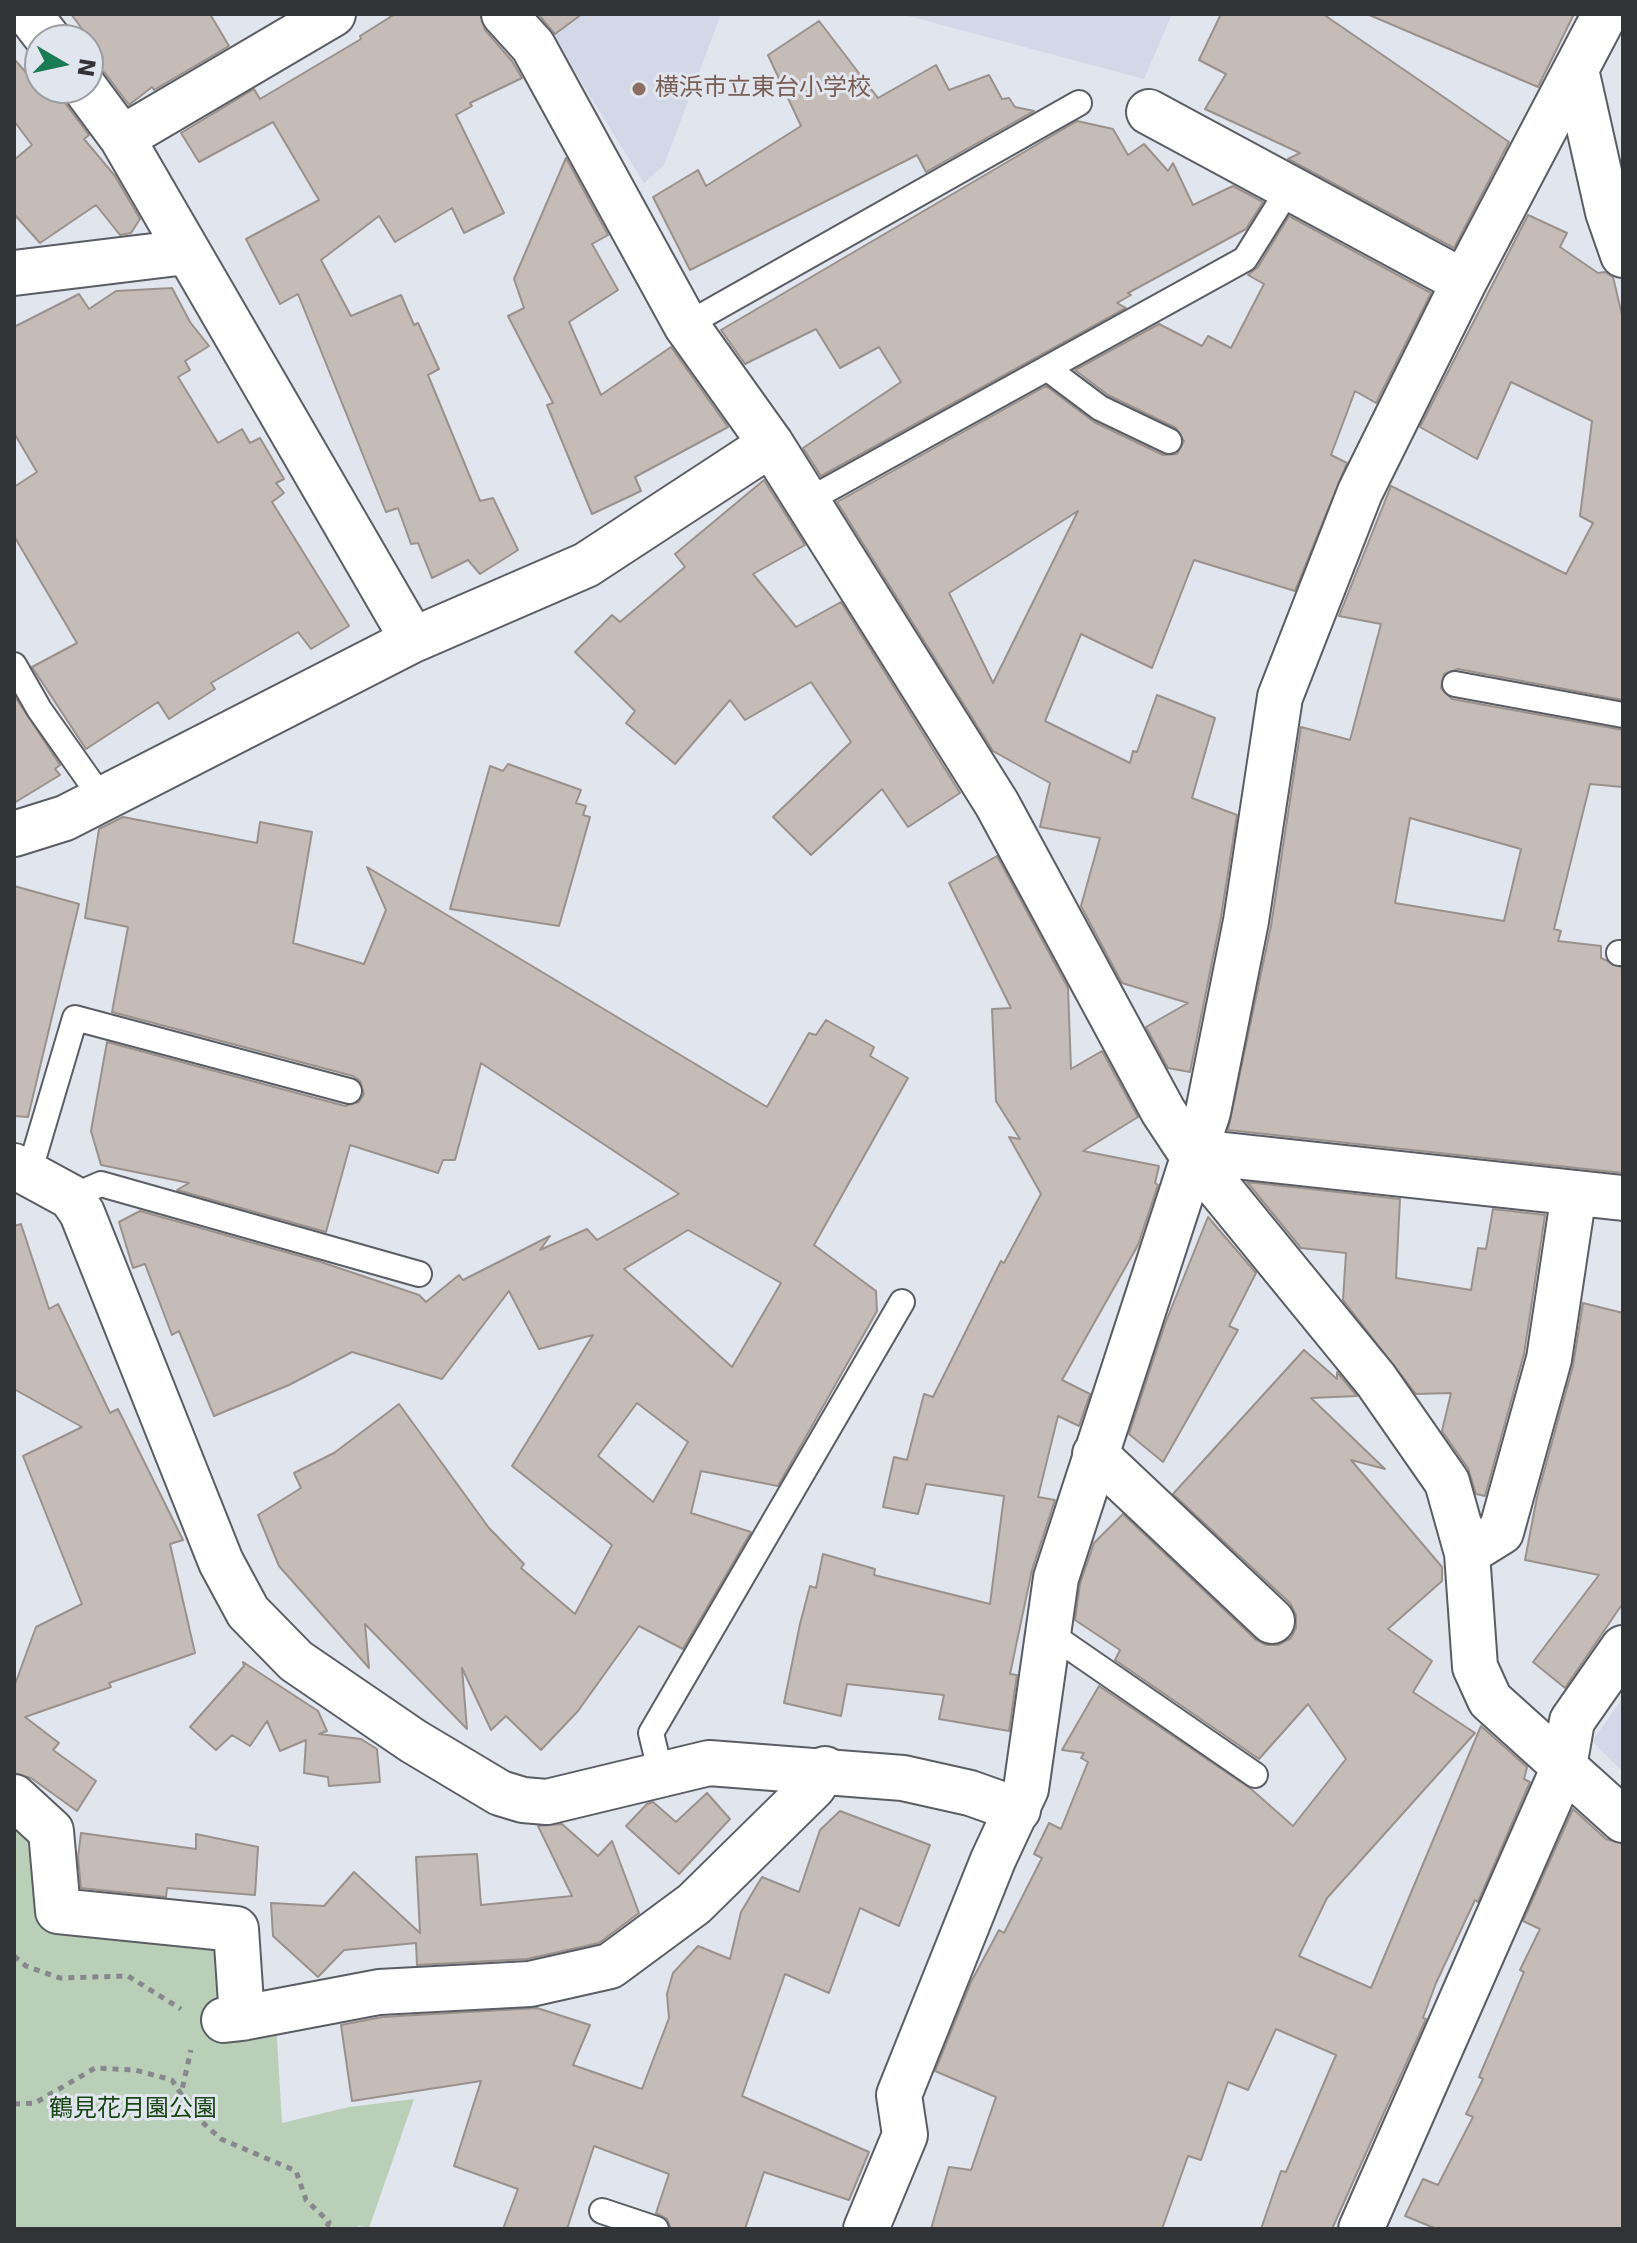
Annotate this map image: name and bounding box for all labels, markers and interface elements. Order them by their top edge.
north arrow [24,24,104,104]
text: N [72,56,100,79]
place label: 横浜市立東台小学校 [655,75,871,103]
marker: 横浜市立東台小学校 [630,80,648,98]
park label: 鶴見花月園公園 [49,2096,217,2124]

